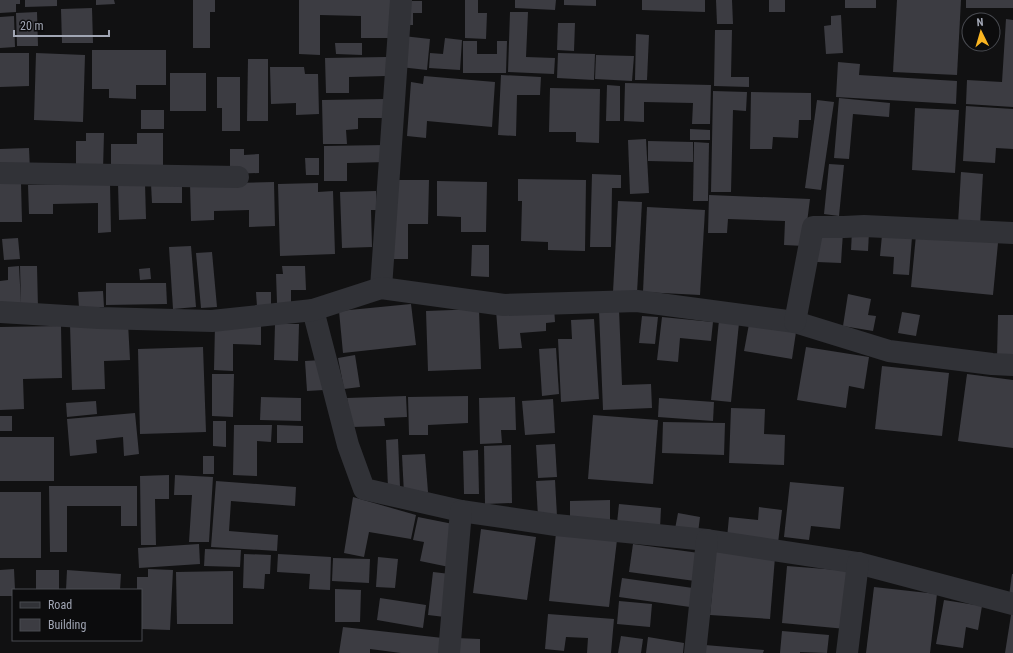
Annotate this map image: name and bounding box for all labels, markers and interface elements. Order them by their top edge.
scale bar [14,12,109,38]
north arrow [961,12,1001,52]
text: N [976,16,984,29]
text: 20 m [20,19,44,33]
legend [12,589,142,641]
text: Road [48,598,72,612]
text: Building [48,618,86,632]

